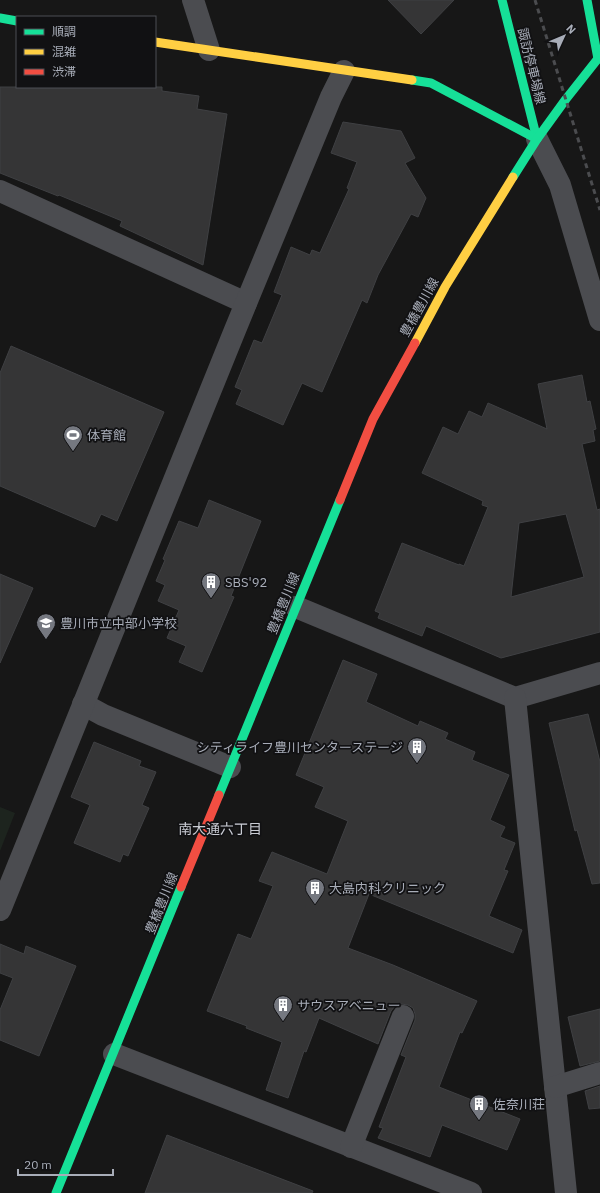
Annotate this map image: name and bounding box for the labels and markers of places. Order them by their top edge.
sports icon: 体育館 [62,424,84,452]
place label: 体育館 [87,427,126,444]
building icon: SBS'92 [200,571,222,599]
place label: SBS'92 [225,574,267,591]
school or university icon: 豊川市立中部小学校 [35,612,57,640]
place label: 豊川市立中部小学校 [60,615,177,632]
building icon: シティライフ豊川センターステージ [406,736,428,764]
place label: シティライフ豊川センターステージ [197,739,403,756]
building icon: 大島内科クリニック [304,877,326,905]
place label: 大島内科クリニック [329,880,446,897]
building icon: サウスアベニュー [272,994,294,1022]
place label: サウスアベニュー [297,997,401,1014]
building icon: 佐奈川荘 [468,1093,490,1121]
place label: 佐奈川荘 [493,1096,545,1113]

